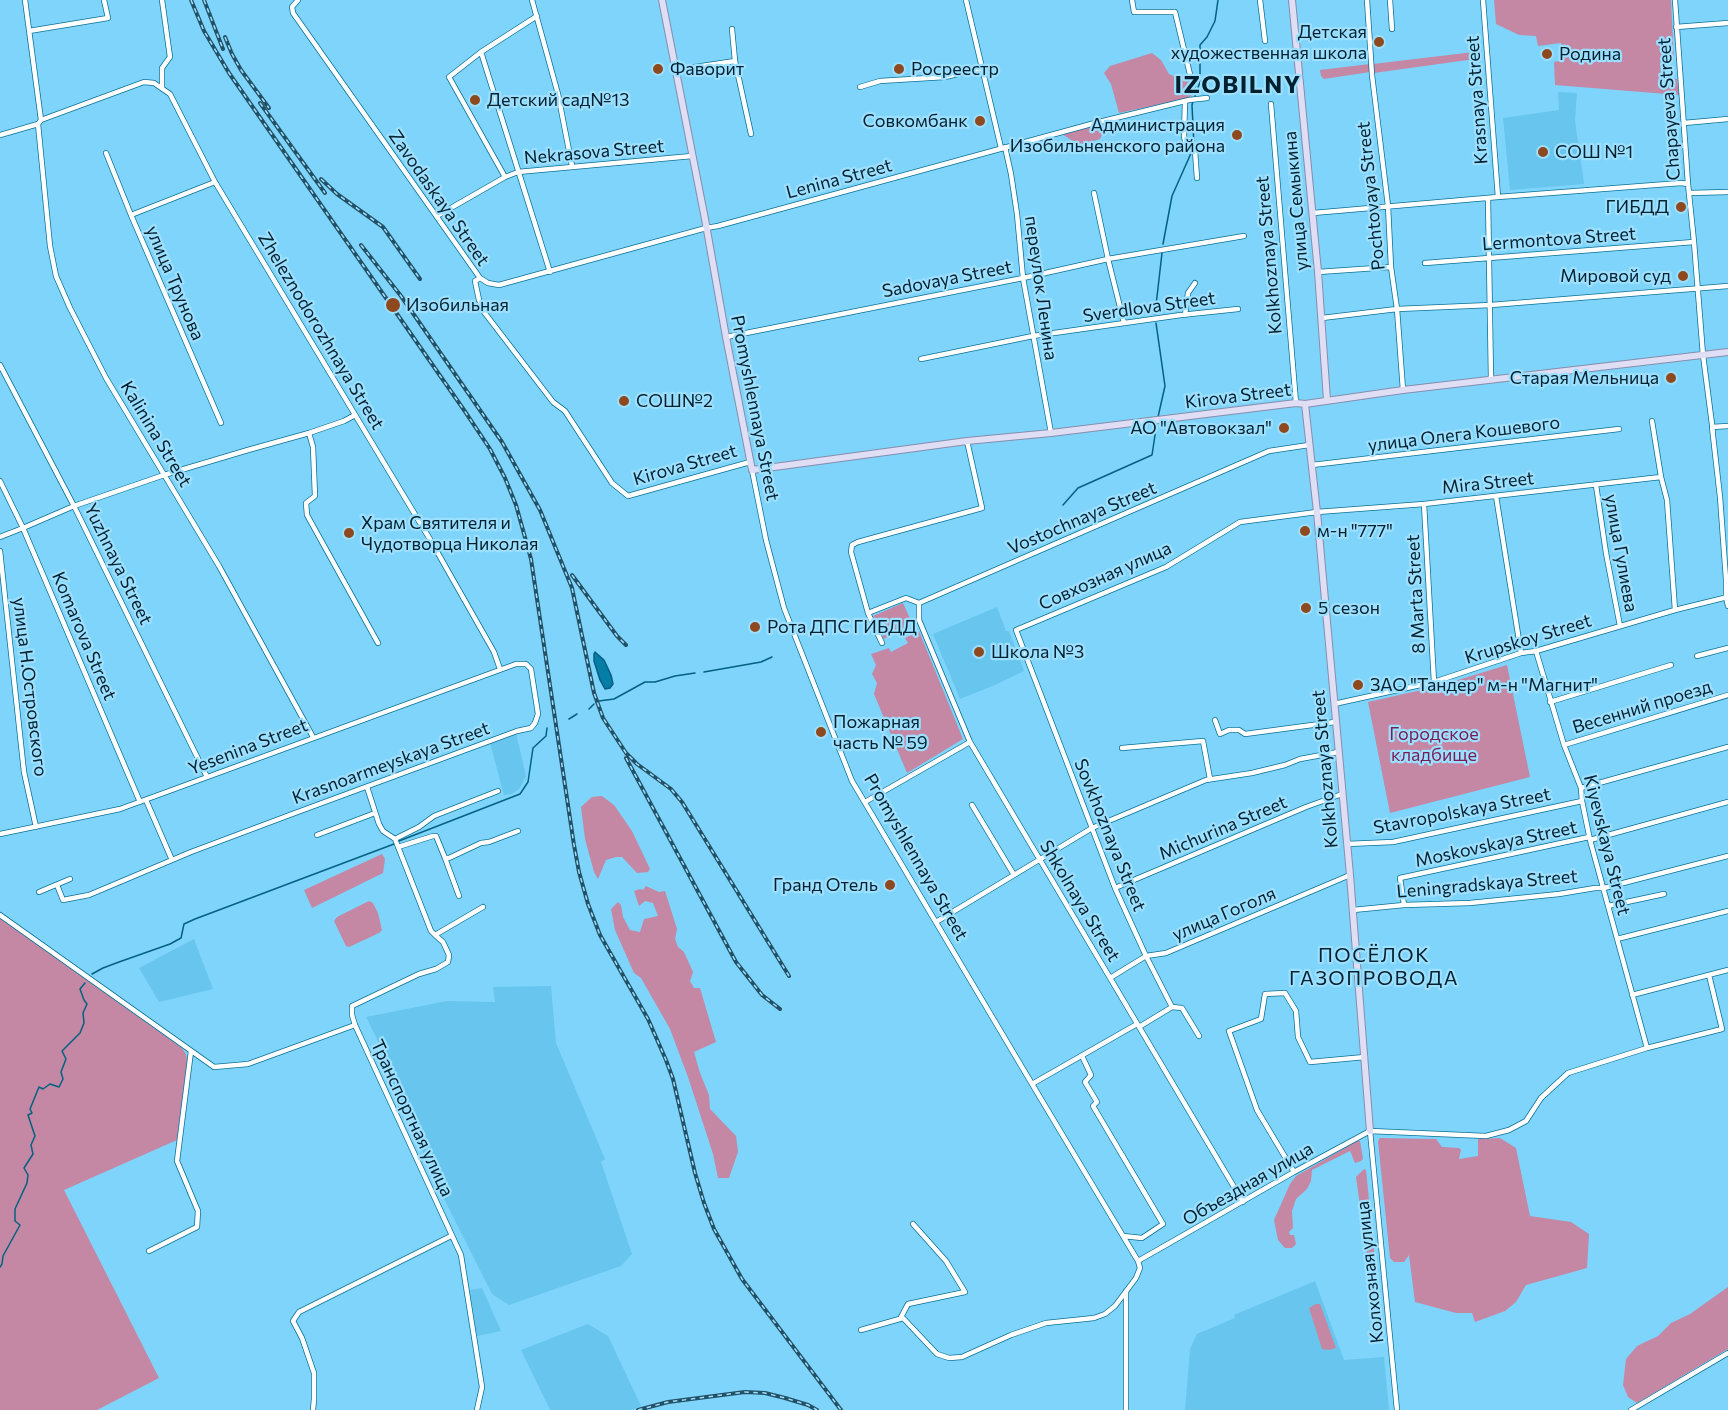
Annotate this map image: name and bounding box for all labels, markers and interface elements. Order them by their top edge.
place label: Детская художественная школа [1171,21,1367,63]
marker: Детская художественная школа [1372,35,1386,49]
street label: Krasnaya Street [1462,35,1492,165]
street label: Chapayeva Street [1653,37,1685,181]
place label: Родина [1559,43,1621,65]
marker: Родина [1540,47,1554,61]
place label: Фаворит [670,58,744,80]
place label: Росреестр [911,58,999,80]
marker: Фаворит [651,62,665,76]
marker: Росреестр [892,62,906,76]
district label: IZOBILNY [1174,71,1302,99]
place label: Детский сад№13 [487,89,629,111]
marker: Детский сад№13 [468,93,482,107]
place label: Совкомбанк [862,110,968,132]
marker: Совкомбанк [973,114,987,128]
place label: Администрация Изобильненского района [1010,114,1225,156]
street label: Pochtovaya Street [1352,120,1390,272]
street label: Zavodaskaya Street [384,126,494,270]
marker: Администрация Изобильненского района [1230,128,1244,142]
street label: улица Семыкина [1279,130,1313,272]
street label: Nekrasova Street [523,135,665,169]
place label: СОШ №1 [1555,141,1633,163]
marker: СОШ №1 [1536,145,1550,159]
street label: Lenina Street [784,154,894,204]
street label: Kolkhoznaya Street [1251,175,1287,335]
place label: ГИБДД [1605,196,1669,218]
marker: ГИБДД [1674,200,1688,214]
street label: переулок Ленина [1020,214,1062,362]
street label: улица Трунова [141,223,209,343]
street label: Lermontova Street [1481,223,1637,255]
street label: Zheleznodorozhnaya Street [253,228,389,434]
street label: Sadovaya Street [880,256,1014,302]
place label: Мировой суд [1560,265,1671,287]
marker: Мировой суд [1676,269,1690,283]
street label: Sverdlova Street [1081,287,1217,327]
place label: Изобильная [406,294,509,316]
marker: Изобильная [384,296,402,314]
street label: Promyshlennaya Street [726,313,784,503]
place label: Старая Мельница [1510,367,1659,389]
marker: Старая Мельница [1664,371,1678,385]
street label: Kalinina Street [116,377,196,491]
street label: Kirova Street [1184,379,1292,413]
place label: СОШ№2 [636,390,713,412]
marker: СОШ№2 [617,394,631,408]
street label: улица Олега Кошевого [1367,412,1561,456]
place label: АО "Автовокзал" [1130,417,1272,439]
marker: АО "Автовокзал" [1277,421,1291,435]
street label: Kirova Street [631,440,739,490]
street label: Mira Street [1441,467,1535,499]
street label: Vostochnaya Street [1004,477,1160,559]
street label: улица Гулиева [1600,492,1642,614]
street label: Yuzhnaya Street [79,500,157,628]
place label: Храм Святителя и Чудотворца Николая [361,512,538,554]
place label: м-н "777" [1317,520,1393,542]
marker: м-н "777" [1298,524,1312,538]
marker: Храм Святителя и Чудотворца Николая [342,526,356,540]
street label: 8 Marta Street [1402,534,1430,654]
street label: Совхозная улица [1035,537,1175,615]
street label: Komarova Street [47,569,121,703]
street label: улица Н.Островского [8,596,52,778]
place label: 5 сезон [1318,597,1380,619]
marker: 5 сезон [1299,601,1313,615]
street label: Krupskoy Street [1462,609,1594,669]
place label: Рота ДПС ГИБДД [767,616,917,638]
marker: Рота ДПС ГИБДД [748,620,762,634]
place label: Школа №3 [991,641,1084,663]
marker: Школа №3 [972,645,986,659]
place label: ЗАО "Тандер" м-н "Магнит" [1370,674,1598,696]
street label: Весенний проезд [1570,676,1714,738]
marker: ЗАО "Тандер" м-н "Магнит" [1351,678,1365,692]
street label: Kolkhoznaya Street [1307,689,1343,849]
place label: Пожарная часть № 59 [833,711,928,754]
street label: Yesenina Street [185,714,311,780]
street label: Krasnoarmeyskaya Street [289,717,493,809]
park label: Городское кладбище [1389,723,1479,766]
marker: Пожарная часть № 59 [814,725,828,739]
street label: Sovkhoznaya Street [1070,756,1150,914]
street label: Promyshlennaya Street [859,770,973,944]
street label: Kiyevskaya Street [1579,772,1635,918]
street label: Stavropolskaya Street [1372,783,1552,839]
street label: Michurina Street [1156,791,1290,865]
street label: Moskovskaya Street [1413,816,1579,872]
street label: Shkolnaya Street [1035,836,1125,966]
street label: Leningradskaya Street [1396,865,1578,903]
place label: Гранд Отель [773,874,878,896]
marker: Гранд Отель [883,878,897,892]
street label: улица Гоголя [1169,882,1279,946]
district label: ПОСЁЛОК ГАЗОПРОВОДА [1289,943,1459,990]
street label: Транспортная улица [366,1036,458,1200]
street label: Объездная улица [1179,1138,1317,1230]
street label: Колхозная улица [1352,1200,1388,1344]

